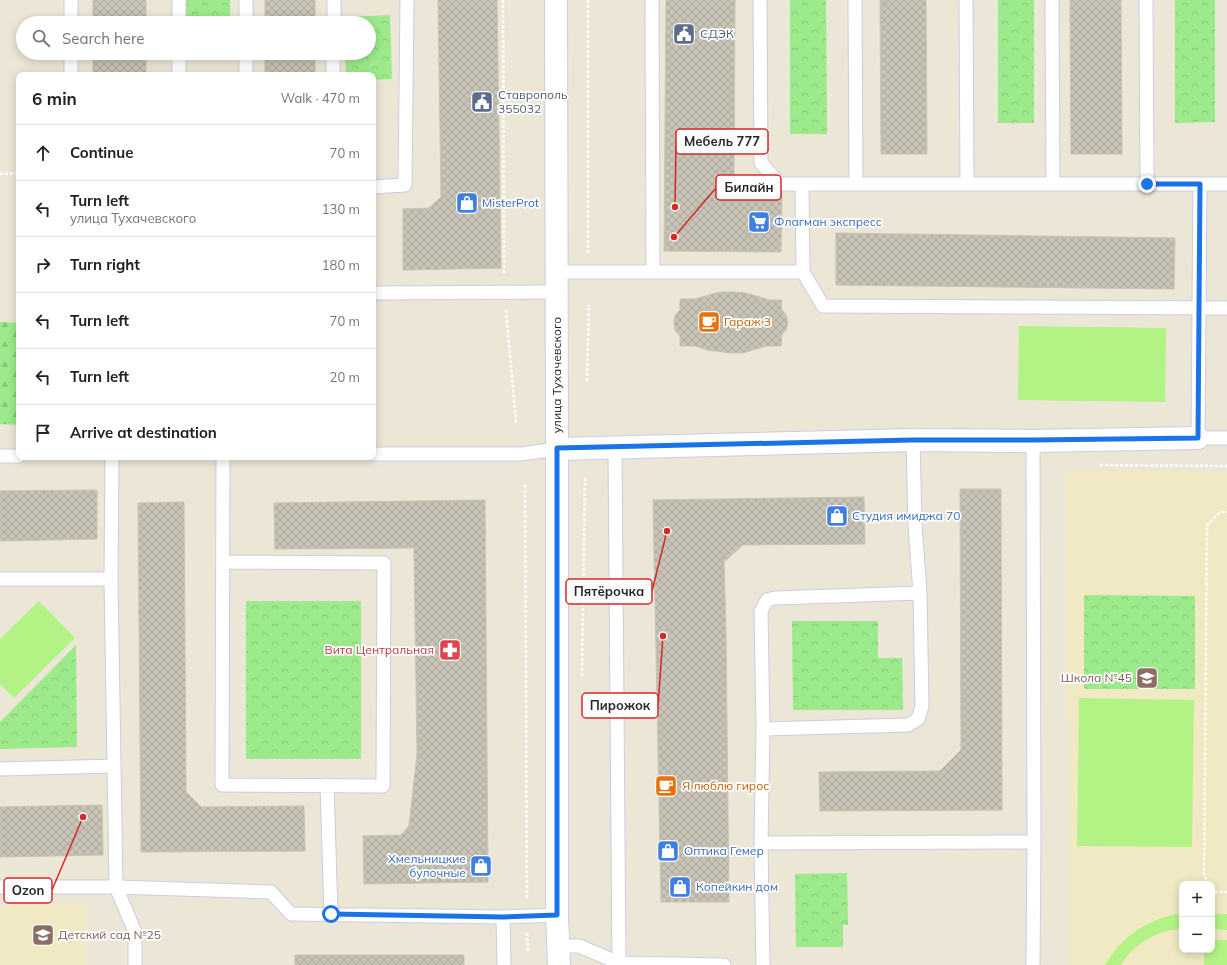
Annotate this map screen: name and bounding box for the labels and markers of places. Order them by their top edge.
public building icon: СДЭК [671,21,697,47]
place label: СДЭК [700,26,734,41]
place label: Ставрополь 355032 [498,87,568,116]
public building icon: Ставрополь 355032 [469,89,495,115]
callout: Мебель 777 [676,129,768,154]
callout: Билайн [716,175,781,200]
shop icon: MisterProt [454,190,480,216]
place label: MisterProt [482,195,539,210]
supermarket icon: Флагман экспресс [746,209,772,235]
place label: Флагман экспресс [774,214,882,229]
cafe icon: Гараж 3 [696,309,722,335]
place label: Гараж 3 [724,314,771,329]
shop icon: Студия имиджа 70 [824,503,850,529]
place label: Студия имиджа 70 [852,508,960,523]
callout: Пятёрочка [566,579,652,604]
pharmacy icon: Вита Центральная [437,637,463,663]
place label: Вита Центральная [324,642,434,657]
school or university icon: Школа №45 [1134,665,1160,691]
place label: Школа №45 [1061,670,1132,685]
callout: Пирожок [582,693,658,718]
cafe icon: Я люблю гирос [653,773,679,799]
place label: Я люблю гирос [682,778,769,793]
shop icon: Оптика Гемер [655,838,681,864]
place label: Оптика Гемер [684,843,764,858]
place label: Хмельницкие булочные [388,851,466,880]
shop icon: Хмельницкие булочные [468,853,494,879]
shop icon: Копейкин дом [667,874,693,900]
callout: Ozon [4,878,52,903]
place label: Копейкин дом [696,879,778,894]
school or university icon: Детский сад №25 [30,922,56,948]
place label: Детский сад №25 [58,927,161,942]

